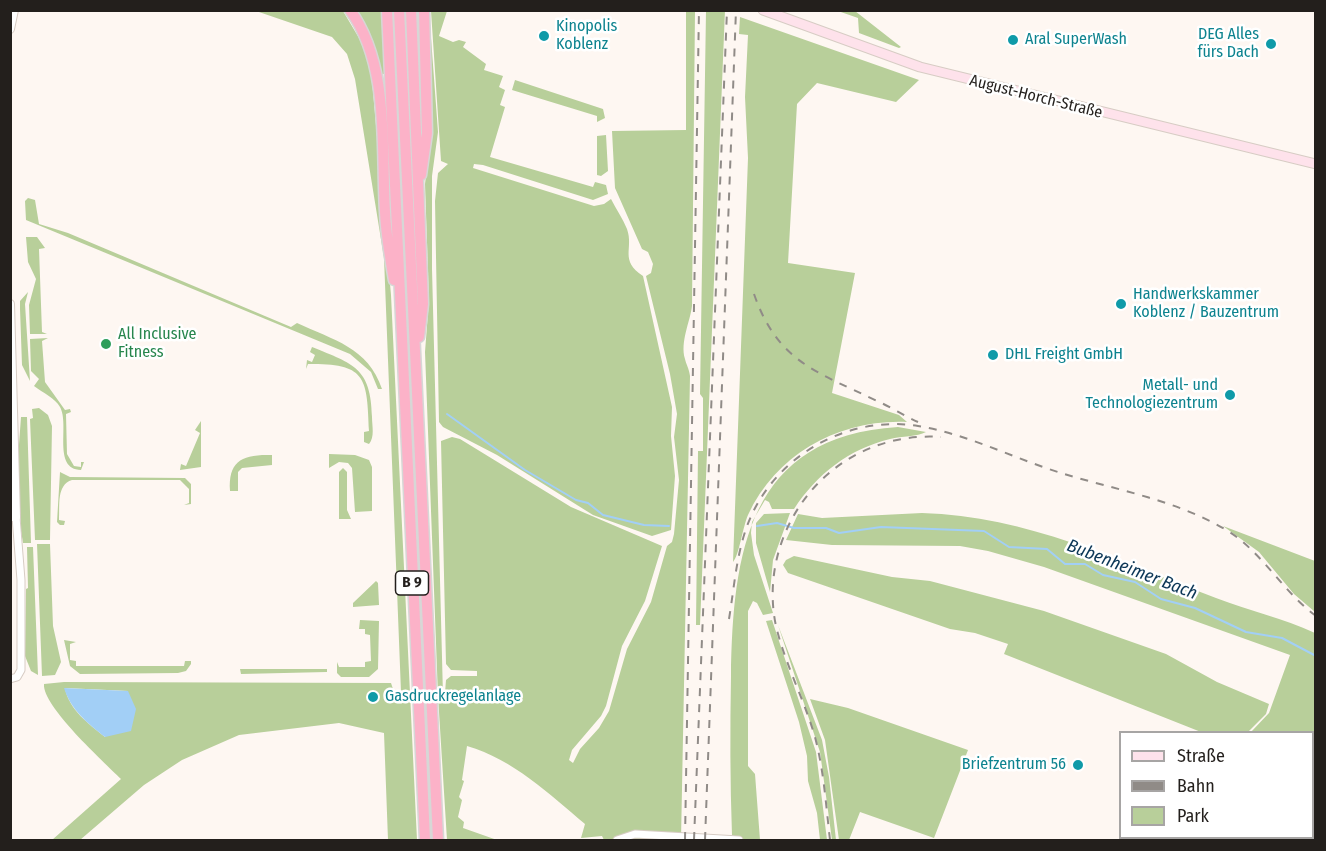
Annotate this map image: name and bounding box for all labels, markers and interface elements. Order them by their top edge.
place label: Kinopolis Koblenz [556,17,617,55]
place label: DEG Alles fürs Dach [1198,25,1259,63]
marker: Kinopolis Koblenz [537,29,551,43]
place label: Aral SuperWash [1025,30,1127,50]
marker: Aral SuperWash [1006,33,1020,47]
marker: DEG Alles fürs Dach [1264,37,1278,51]
street label: August-Horch-Straße [968,71,1104,123]
place label: Handwerkskammer Koblenz / Bauzentrum [1133,285,1279,323]
marker: Handwerkskammer Koblenz / Bauzentrum [1114,297,1128,311]
place label: All Inclusive Fitness [118,325,197,363]
marker: All Inclusive Fitness [99,337,113,351]
place label: DHL Freight GmbH [1005,345,1123,365]
marker: DHL Freight GmbH [986,348,1000,362]
place label: Metall- und Technologiezentrum [1086,376,1218,414]
marker: Metall- und Technologiezentrum [1223,388,1237,402]
water label: Bubenheimer Bach [1064,535,1200,605]
road number: B 9 [396,571,428,595]
place label: Gasdruckregelanlage [385,687,521,707]
marker: Gasdruckregelanlage [366,690,380,704]
legend [1119,731,1314,839]
text: Straße [1177,745,1225,767]
place label: Briefzentrum 56 [962,755,1066,775]
marker: Briefzentrum 56 [1071,758,1085,772]
text: Bahn [1177,775,1215,797]
text: Park [1177,805,1209,827]

